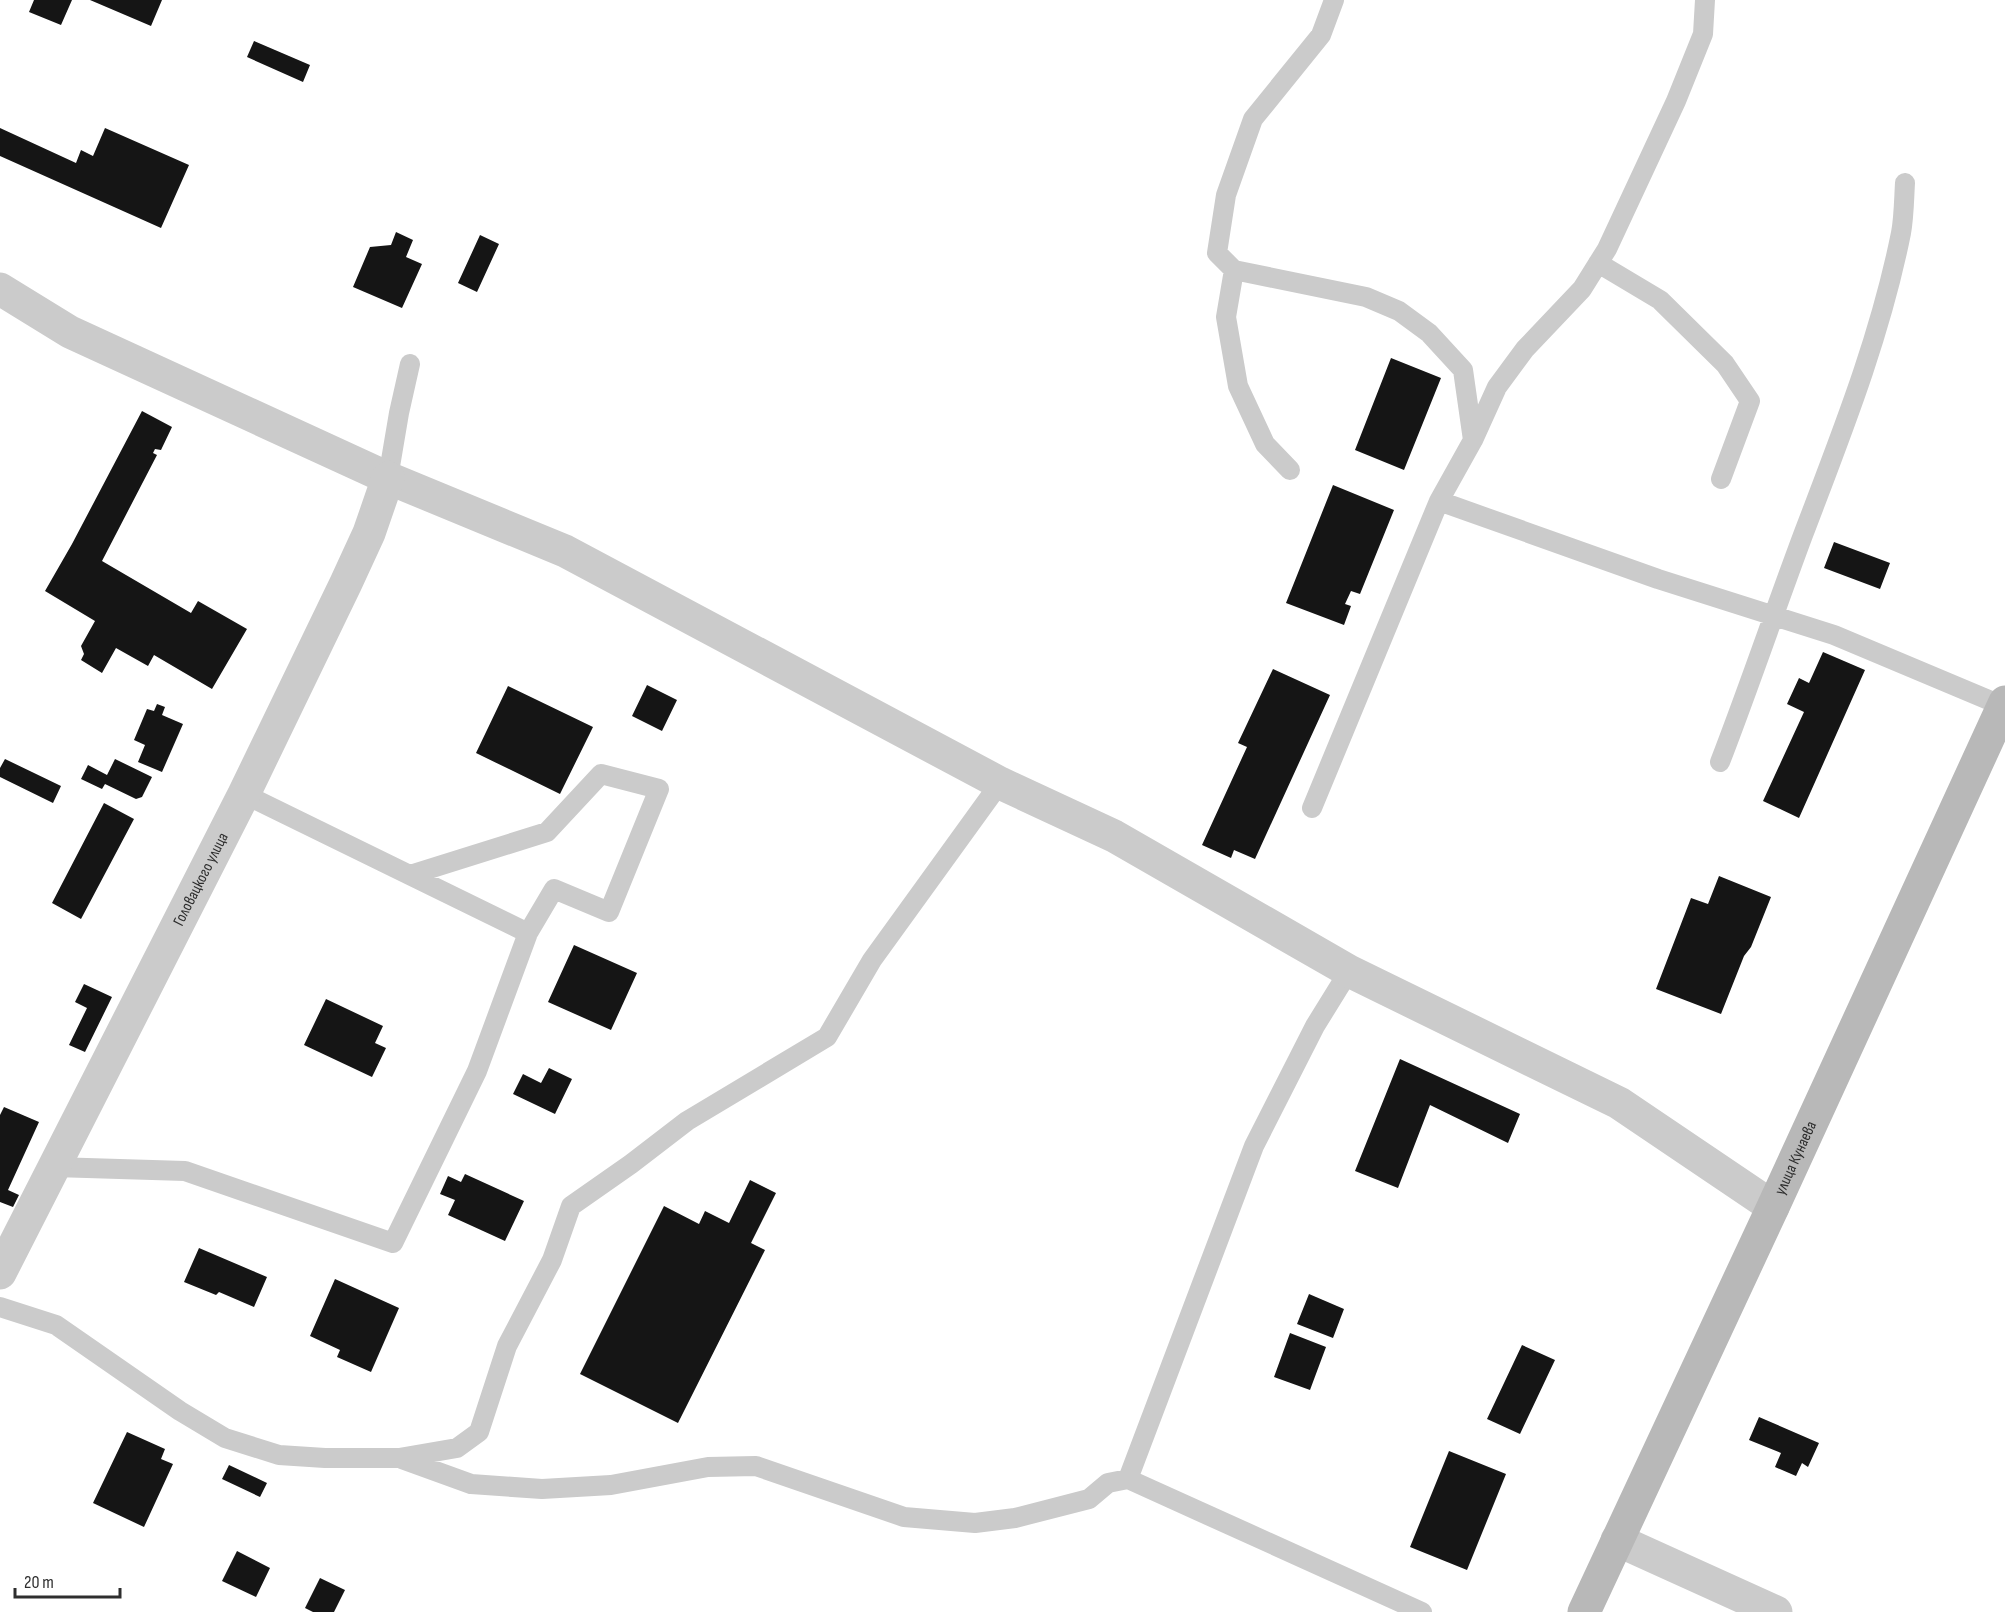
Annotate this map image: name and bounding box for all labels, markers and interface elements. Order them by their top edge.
street label: Головацкого улица [169,829,232,929]
street label: улица Кунаева [1770,1118,1821,1198]
scale bar [15,1561,120,1599]
text: 20 m [24,1572,54,1593]

